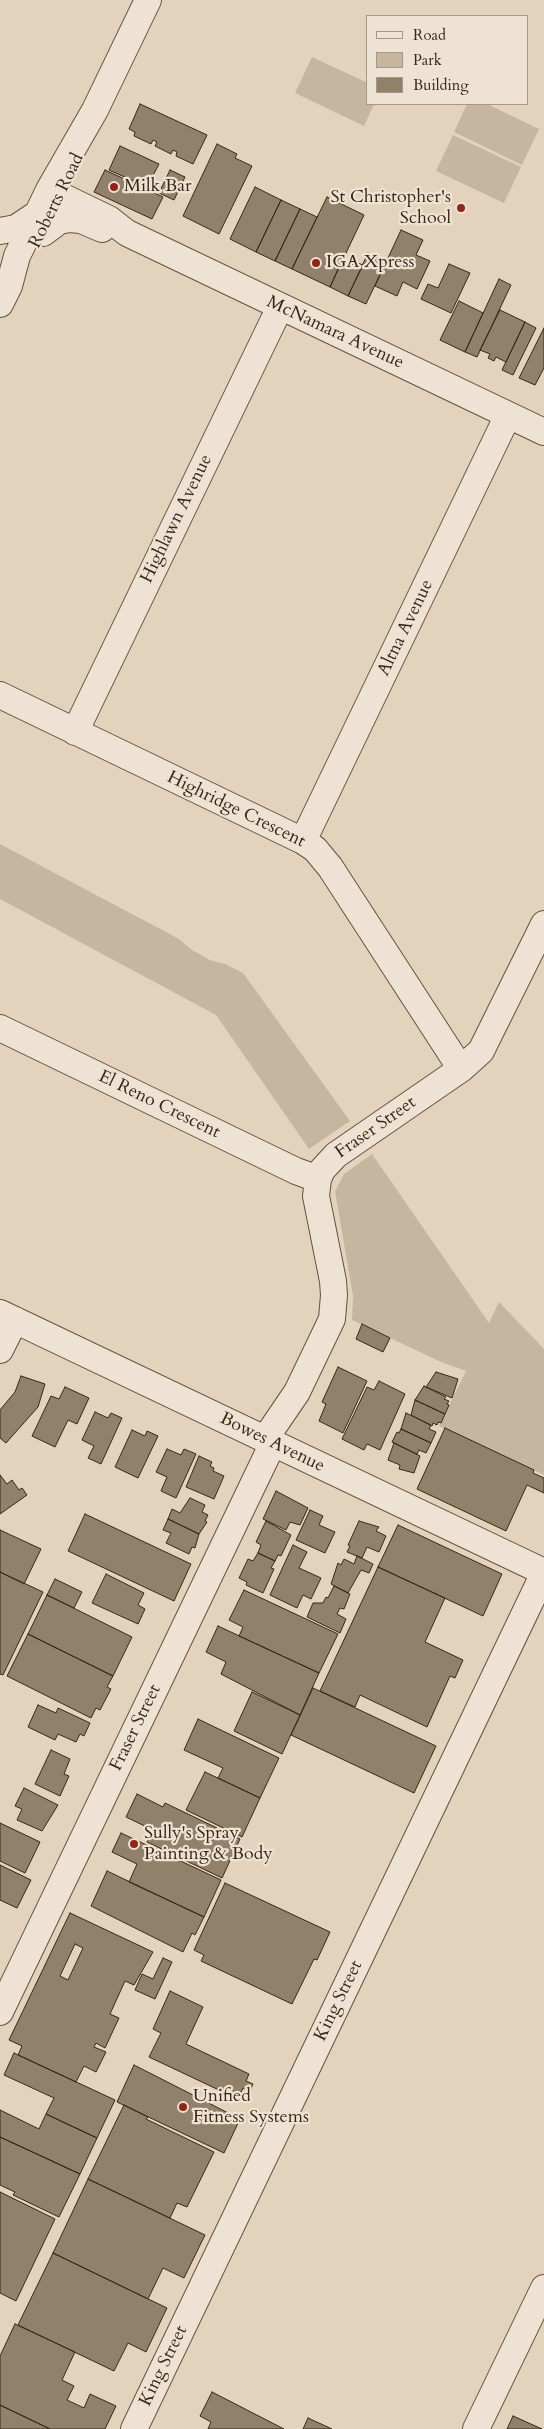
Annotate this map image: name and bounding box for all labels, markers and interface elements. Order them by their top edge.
legend [366,15,529,105]
text: Road [413,25,446,45]
text: Park [413,50,442,70]
text: Building [413,75,469,95]
street label: Roberts Road [25,150,89,252]
place label: Milk Bar [124,176,192,198]
marker: Milk Bar [108,181,120,193]
place label: St Christopher's School [330,187,451,230]
marker: St Christopher's School [455,202,467,214]
place label: IGA Xpress [326,252,415,274]
marker: IGA Xpress [310,257,322,269]
street label: McNamara Avenue [263,292,407,374]
street label: Highlawn Avenue [137,451,217,587]
street label: Altna Avenue [373,576,439,680]
street label: Highridge Crescent [163,767,309,853]
street label: El Reno Crescent [95,1066,223,1144]
street label: Fraser Street [332,1092,420,1164]
street label: Bowes Avenue [216,1408,328,1478]
street label: Fraser Street [106,1681,166,1775]
place label: Sully's Spray Painting & Body [144,1823,273,1866]
marker: Sully's Spray Painting & Body [128,1838,140,1850]
street label: King Street [310,1957,368,2045]
place label: Unified Fitness Systems [193,2086,309,2128]
marker: Unified Fitness Systems [177,2101,189,2113]
street label: King Street [135,2322,193,2410]

